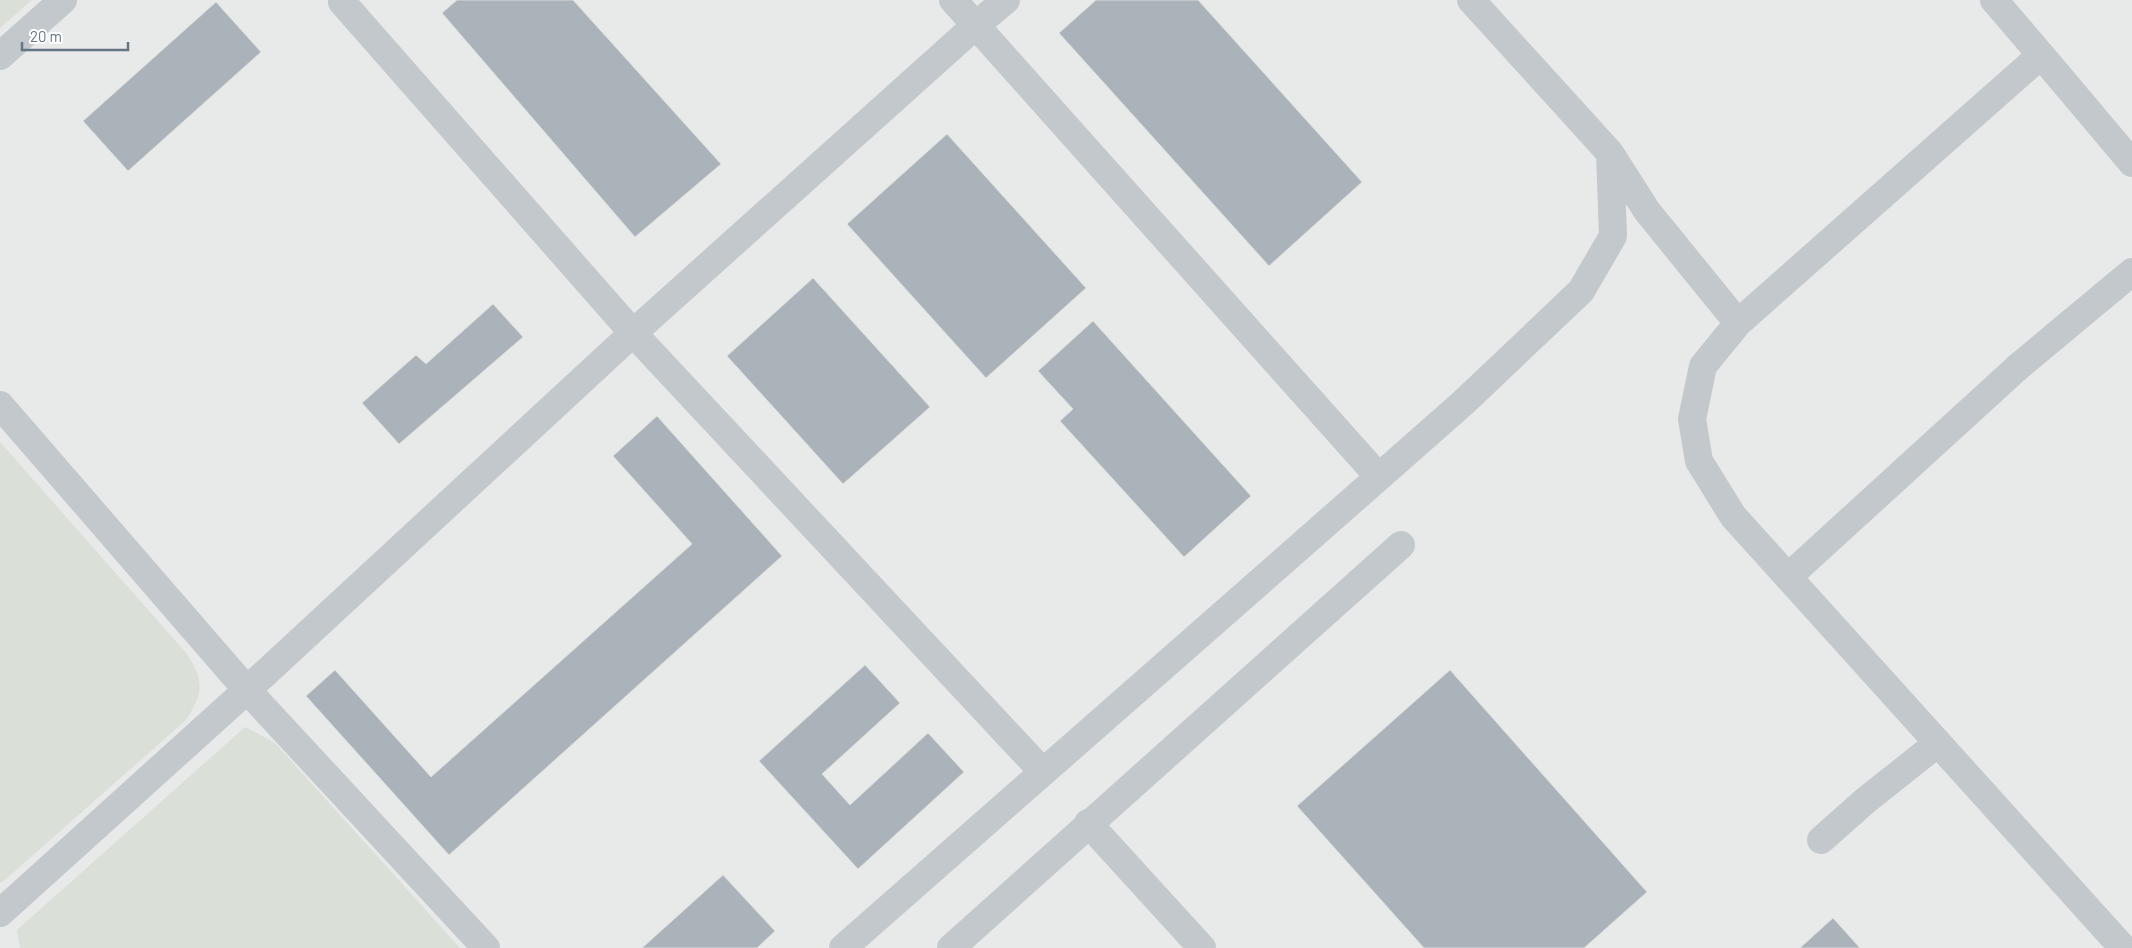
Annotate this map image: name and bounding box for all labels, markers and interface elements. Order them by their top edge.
scale bar [22,20,129,52]
text: 20 m [30,27,62,45]

